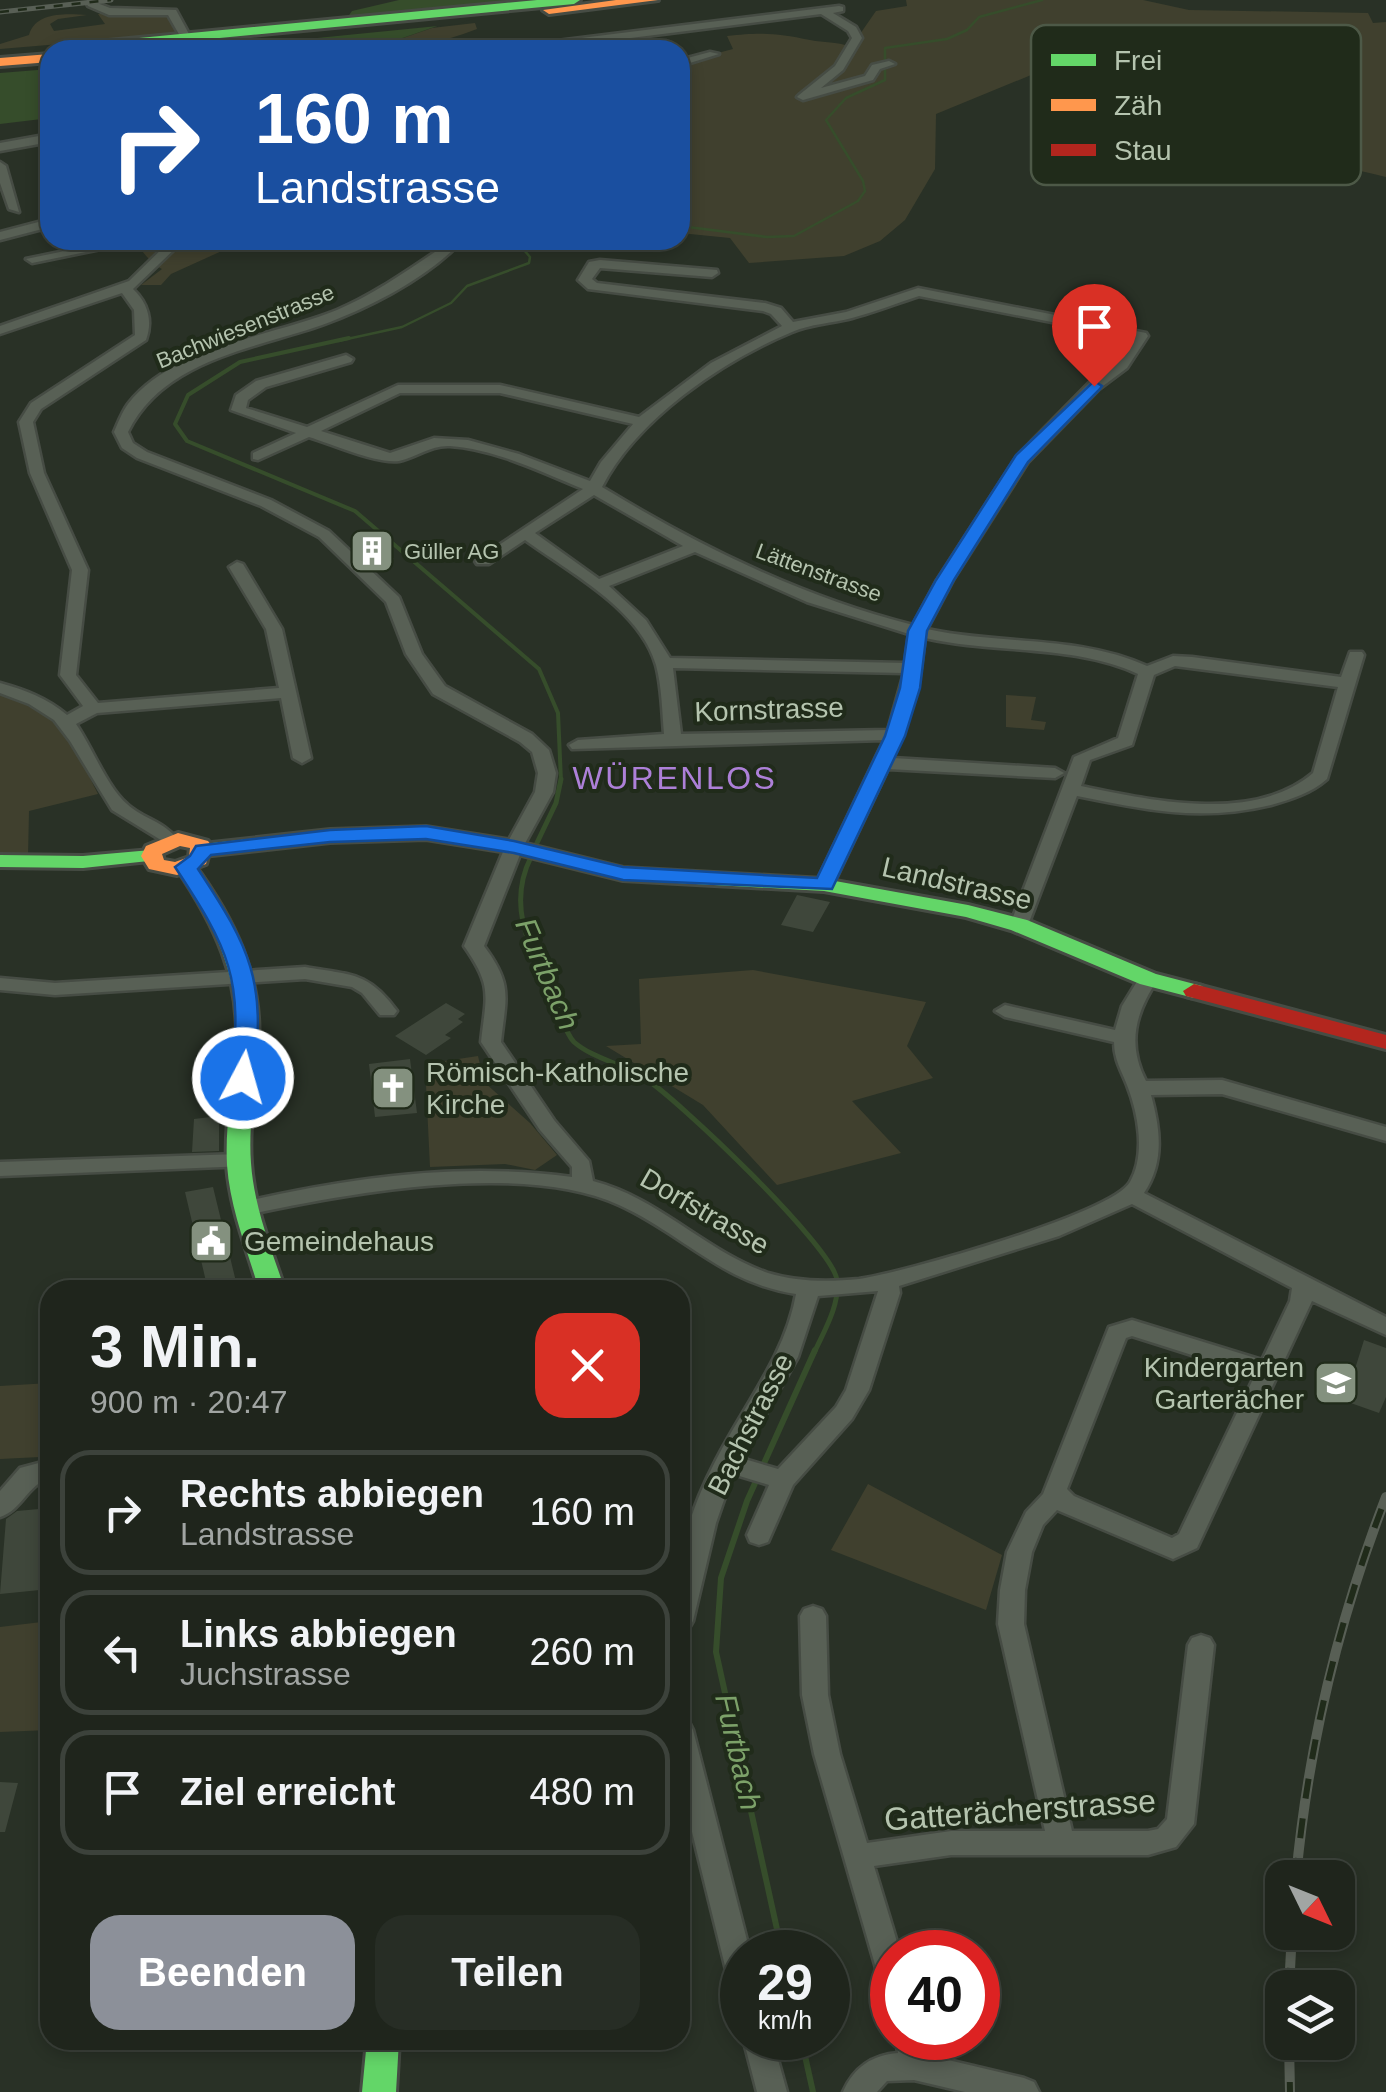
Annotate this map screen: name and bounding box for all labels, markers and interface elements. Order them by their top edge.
legend [1031,25,1361,185]
text: Frei [1114,45,1162,76]
icon: right [90,80,220,210]
text: 160 m [255,80,453,158]
text: Zäh [1114,90,1162,121]
text: Stau [1114,135,1172,166]
text: Landstrasse [255,162,500,213]
street label: Bachwiesenstrasse [153,279,338,374]
pin [1052,284,1137,387]
icon: arrive [1067,299,1122,354]
building icon: Güller AG [349,528,395,574]
street label: Lättenstrasse [752,538,885,607]
place label: Güller AG [404,539,499,564]
street label: Kornstrasse [694,691,844,728]
district label: WÜRENLOS [573,760,777,796]
street label: Landstrasse [879,851,1035,916]
water label: Furtbach [509,913,586,1035]
position arrow [191,1026,295,1130]
place label: Römisch-Katholische Kirche [426,1057,689,1120]
church icon: Römisch-Katholische Kirche [370,1065,416,1111]
street label: Dorfstrasse [635,1162,774,1261]
public building icon: Gemeindehaus [188,1218,234,1264]
place label: Gemeindehaus [244,1226,434,1257]
text: 3 Min. [90,1313,260,1380]
button: close [535,1313,640,1418]
street label: Bachstrasse [702,1349,799,1500]
place label: Kindergarten Garterächer [1144,1352,1304,1415]
school or university icon: Kindergarten Garterächer [1313,1360,1359,1406]
text: 900 m · 20:47 [90,1384,287,1420]
text: Rechts abbiegen [180,1473,484,1515]
icon: right [95,1485,150,1540]
text: 160 m [529,1491,635,1533]
text: Landstrasse [180,1516,354,1552]
text: Links abbiegen [180,1613,457,1655]
icon: left [95,1625,150,1680]
text: 260 m [529,1631,635,1673]
text: Juchstrasse [180,1656,351,1692]
water label: Furtbach [709,1690,768,1813]
icon: arrive [95,1765,150,1820]
text: Ziel erreicht [180,1771,395,1813]
text: 480 m [529,1771,635,1813]
street label: Gatterächerstrasse [883,1783,1157,1837]
north arrow [1265,1860,1355,1950]
map controls [1265,1860,1355,2060]
button: Beenden [90,1915,355,2030]
button: Teilen [375,1915,640,2030]
speed limit sign: 40 [870,1930,1000,2060]
text: 29 [757,1955,813,2011]
button: layers [1265,1970,1355,2060]
text: km/h [758,2006,812,2034]

